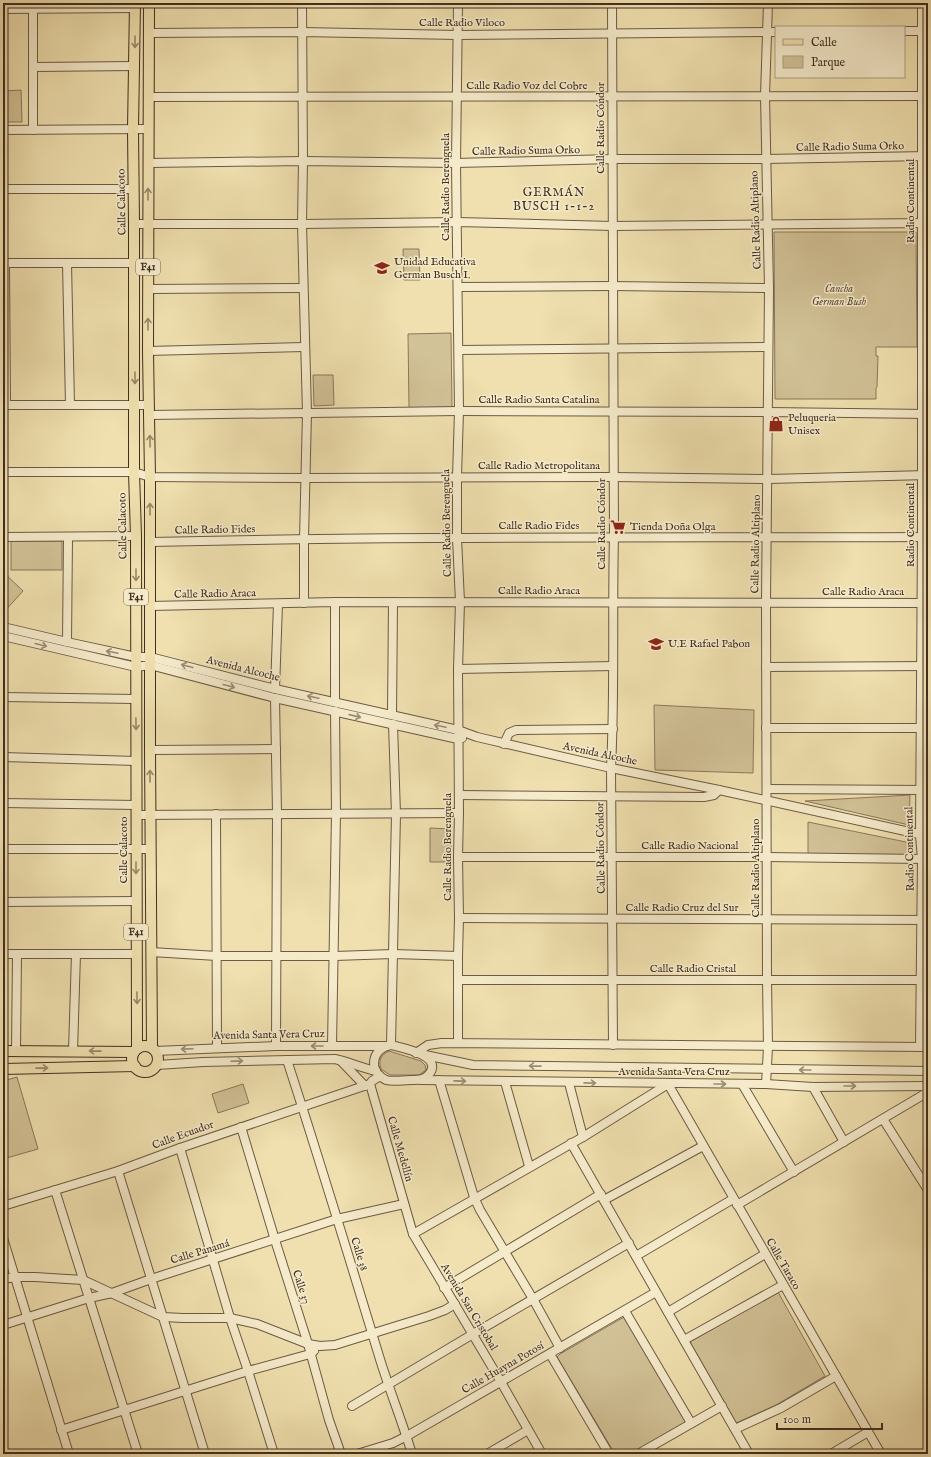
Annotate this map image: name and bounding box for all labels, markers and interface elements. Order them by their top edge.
street label: Calle Radio Viloco [419,16,505,30]
legend [775,26,905,78]
one-way arrow [131,35,139,48]
text: Calle [811,35,837,50]
text: Parque [811,55,846,71]
street label: Calle Radio Voz del Cobre [466,79,588,93]
street label: Calle Radio Cóndor [594,82,608,174]
street label: Calle Radio Berenguela [439,133,453,241]
street label: Calle Radio Suma Orko [796,139,904,155]
street label: Calle Radio Suma Orko [472,143,580,159]
street label: Radio Continental [904,159,918,243]
street label: Calle Calacoto [114,168,130,235]
street label: Calle Radio Altiplano [747,170,765,270]
district label: GERMÁN BUSCH 1-1-2 [513,184,595,214]
one-way arrow [144,188,152,201]
place label: Unidad Educativa German Busch I. [394,255,476,282]
road number: F41 [136,259,160,275]
school or university icon: Unidad Educativa German Busch I. [373,259,391,277]
park label: Cancha German Bush [812,282,867,309]
one-way arrow [144,318,152,331]
one-way arrow [131,371,139,384]
street label: Calle Radio Santa Catalina [478,393,600,407]
place label: Peluqueria Unisex [788,411,836,438]
shop icon: Peluqueria Unisex [767,415,785,433]
one-way arrow [146,435,154,448]
street label: Calle Radio Metropolitana [478,459,600,473]
street label: Calle Radio Berenguela [439,469,455,577]
street label: Calle Radio Cóndor [595,478,609,570]
street label: Radio Continental [904,483,918,567]
street label: Calle Calacoto [115,492,131,559]
street label: Calle Radio Altiplano [748,494,764,594]
one-way arrow [146,503,154,516]
supermarket icon: Tienda Doña Olga [609,518,627,536]
street label: Calle Radio Fides [499,519,580,533]
place label: Tienda Doña Olga [630,520,716,534]
street label: Calle Radio Fides [174,522,256,538]
one-way arrow [132,568,140,581]
street label: Calle Radio Araca [498,584,580,598]
street label: Calle Radio Araca [822,585,904,599]
street label: Calle Radio Araca [174,586,256,602]
road number: F41 [124,589,148,605]
school or university icon: U.E Rafael Pabon [647,635,665,653]
place label: U.E Rafael Pabon [668,637,750,651]
one-way arrow [34,642,47,650]
one-way arrow [106,648,119,656]
street label: Avenida Alcoche [204,653,281,685]
one-way arrow [180,662,193,669]
one-way arrow [222,682,235,690]
one-way arrow [307,693,320,701]
one-way arrow [348,712,361,720]
one-way arrow [132,717,140,730]
one-way arrow [434,721,447,729]
street label: Avenida Alcoche [561,739,638,769]
one-way arrow [146,770,154,783]
street label: Calle Radio Berenguela [441,793,455,901]
street label: Calle Radio Cóndor [593,802,609,894]
street label: Radio Continental [902,807,918,891]
street label: Calle Calacoto [117,817,131,883]
street label: Calle Radio Altiplano [749,819,763,917]
street label: Calle Radio Nacional [641,839,739,853]
one-way arrow [132,861,140,874]
street label: Calle Radio Cruz del Sur [626,901,738,915]
road number: F41 [124,924,148,940]
street label: Calle Radio Cristal [650,962,736,976]
one-way arrow [133,991,141,1004]
street label: Avenida Santa Vera Cruz [212,1027,325,1043]
one-way arrow [311,1042,324,1050]
one-way arrow [181,1046,194,1053]
one-way arrow [89,1047,102,1055]
one-way arrow [230,1057,243,1065]
one-way arrow [529,1062,542,1070]
one-way arrow [35,1064,48,1072]
street label: Avenida Santa Vera Cruz [617,1065,730,1079]
one-way arrow [799,1066,812,1074]
one-way arrow [453,1077,466,1085]
one-way arrow [583,1079,596,1087]
one-way arrow [713,1080,726,1088]
one-way arrow [843,1082,856,1090]
street label: Calle Medellín [384,1115,416,1183]
street label: Calle Ecuador [150,1117,216,1153]
street label: Calle 38 [347,1235,371,1273]
street label: Calle Panamá [169,1236,231,1268]
street label: Calle Taraco [763,1236,803,1292]
street label: Avenida San Cristobal [437,1260,501,1353]
street label: Calle 37 [289,1268,313,1306]
street label: Calle Huayna Potosí [459,1338,548,1397]
scale bar [777,1405,882,1431]
text: 100 m [783,1412,811,1427]

